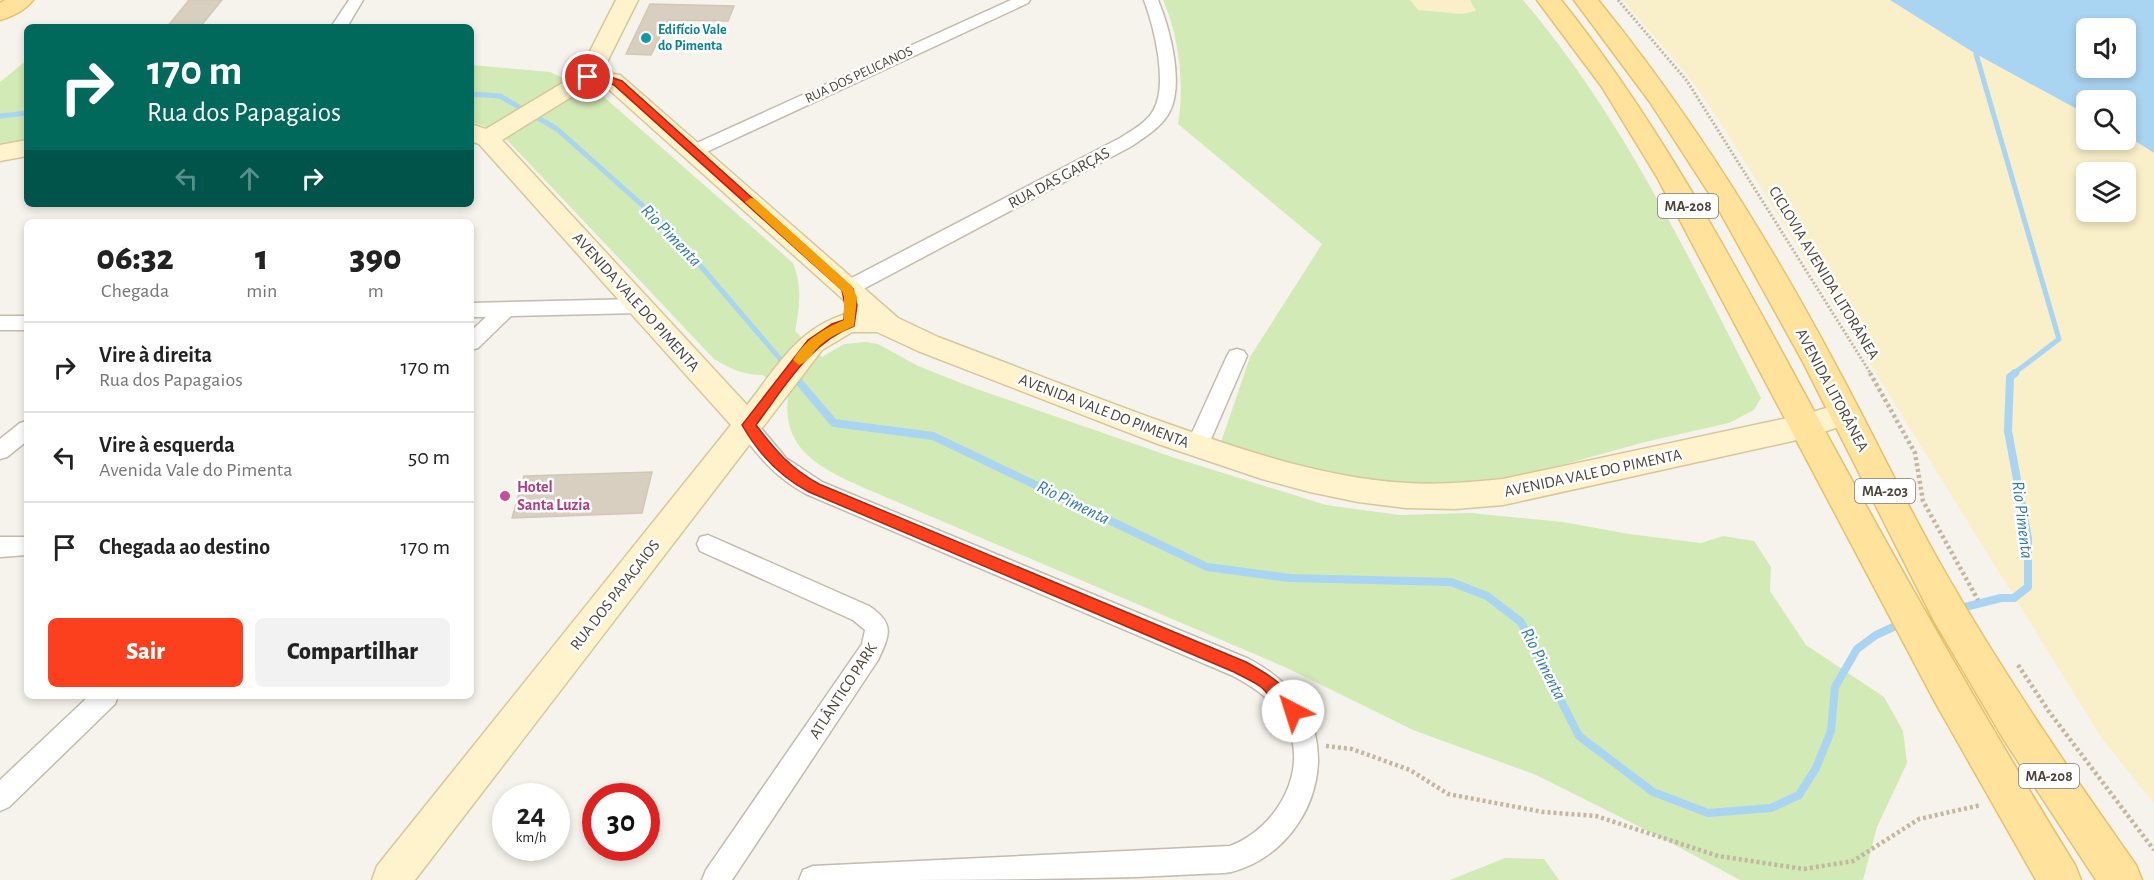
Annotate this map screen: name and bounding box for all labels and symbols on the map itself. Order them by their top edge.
place label: Edifício Vale do Pimenta [658,23,727,53]
marker: Edifício Vale do Pimenta [639,31,653,45]
street label: RUA DOS PELICANOS [803,44,915,106]
pin [562,51,613,102]
street label: RUA DAS GARÇAS [1006,145,1112,211]
street label: CICLOVIA AVENIDA LITORÂNEA [1766,183,1884,362]
road number: MA-208 [1658,194,1718,218]
water label: Rio Pimenta [637,202,705,270]
street label: AVENIDA VALE DO PIMENTA [570,229,702,375]
street label: AVENIDA LITORÂNEA [1793,325,1873,454]
street label: AVENIDA VALE DO PIMENTA [1017,371,1191,451]
street label: AVENIDA VALE DO PIMENTA [1503,446,1683,500]
water label: Rio Pimenta [1034,478,1112,528]
place label: Hotel Santa Luzia [517,479,591,513]
road number: MA-203 [1855,479,1915,503]
water label: Rio Pimenta [2008,480,2036,560]
marker: Hotel Santa Luzia [498,489,512,503]
street label: RUA DOS PAPAGAIOS [567,537,663,653]
water label: Rio Pimenta [1517,625,1569,703]
street label: ATLÂNTICO PARK [805,639,880,742]
position arrow [1261,679,1325,743]
road number: MA-208 [2019,764,2079,788]
speed limit sign: 30 [582,783,660,861]

